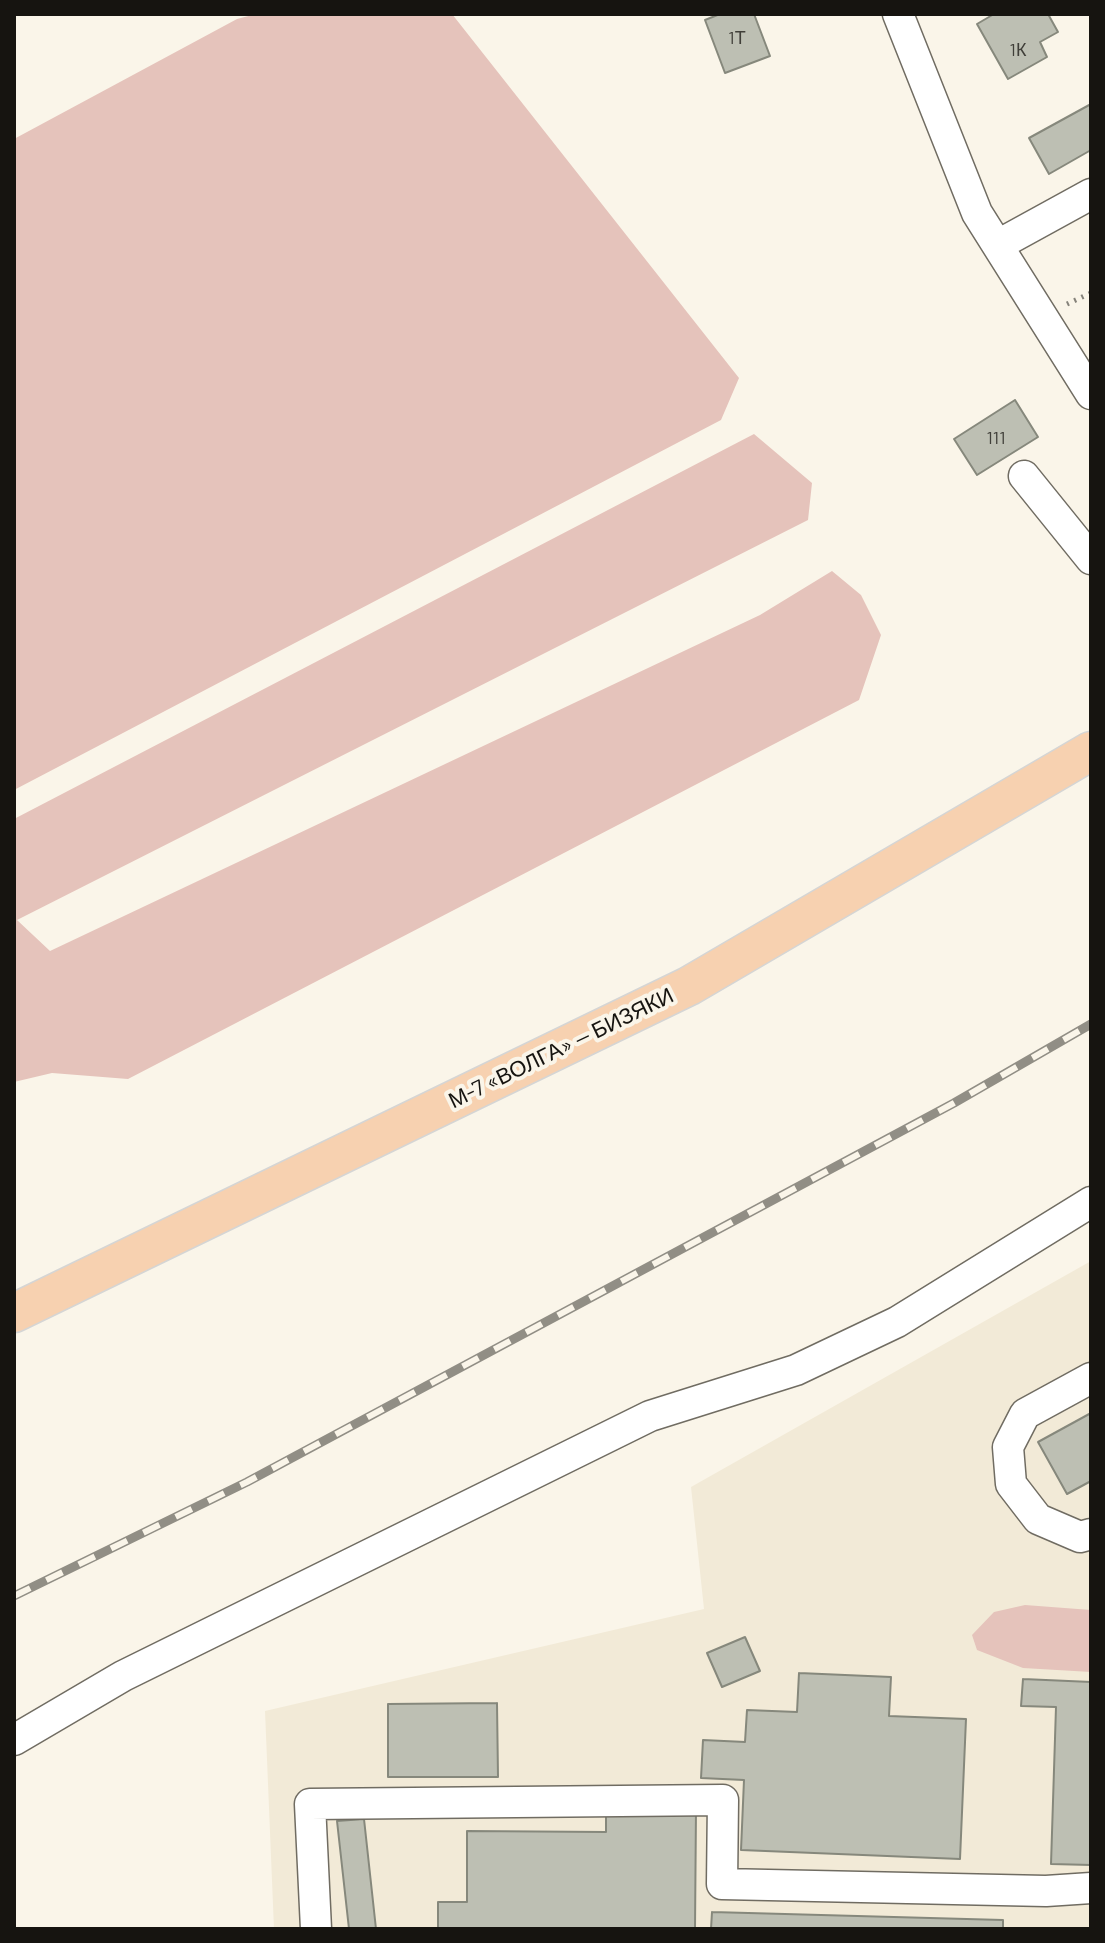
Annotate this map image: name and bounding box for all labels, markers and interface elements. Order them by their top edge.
house number: 1Т [728,27,746,49]
house number: 1К [1010,39,1026,61]
house number: 111 [986,427,1006,449]
street label: М-7 «ВОЛГА» — БИЗЯКИ [444,982,678,1114]

